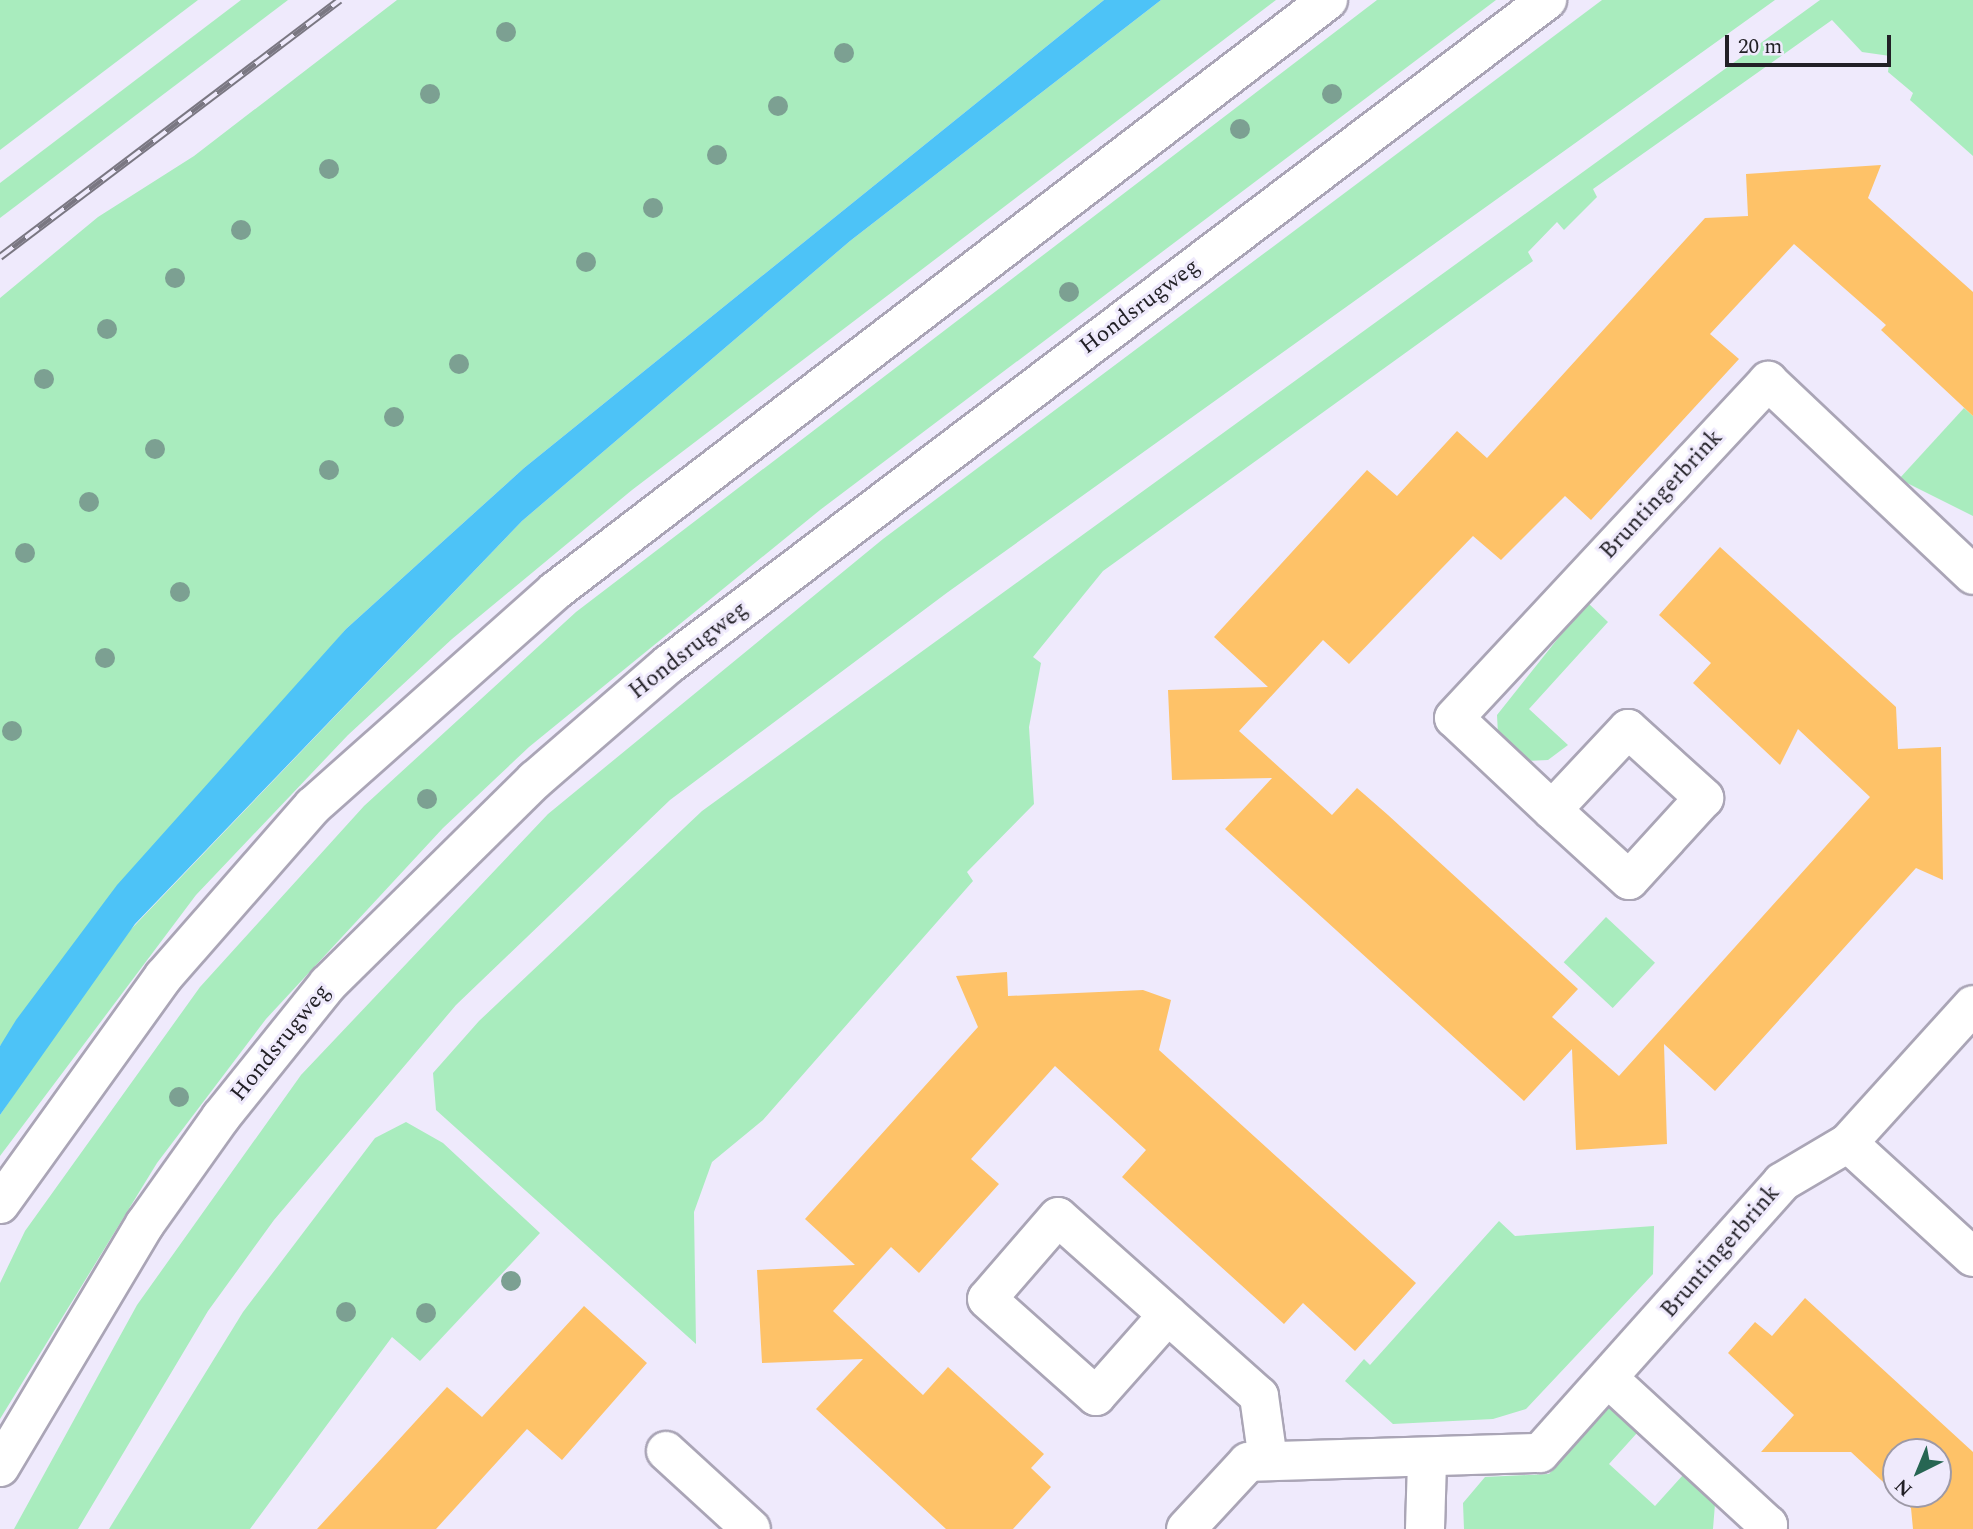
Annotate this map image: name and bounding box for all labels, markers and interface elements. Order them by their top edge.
scale bar [1728,21,1894,65]
text: 20 m [1738,31,1782,63]
street label: Hondsrugweg [1075,253,1205,361]
street label: Bruntingerbrink [1595,424,1729,566]
street label: Hondsrugweg [624,596,754,706]
street label: Hondsrugweg [225,979,337,1107]
street label: Bruntingerbrink [1656,1180,1786,1324]
north arrow [1882,1438,1952,1508]
text: N [1888,1471,1919,1503]

